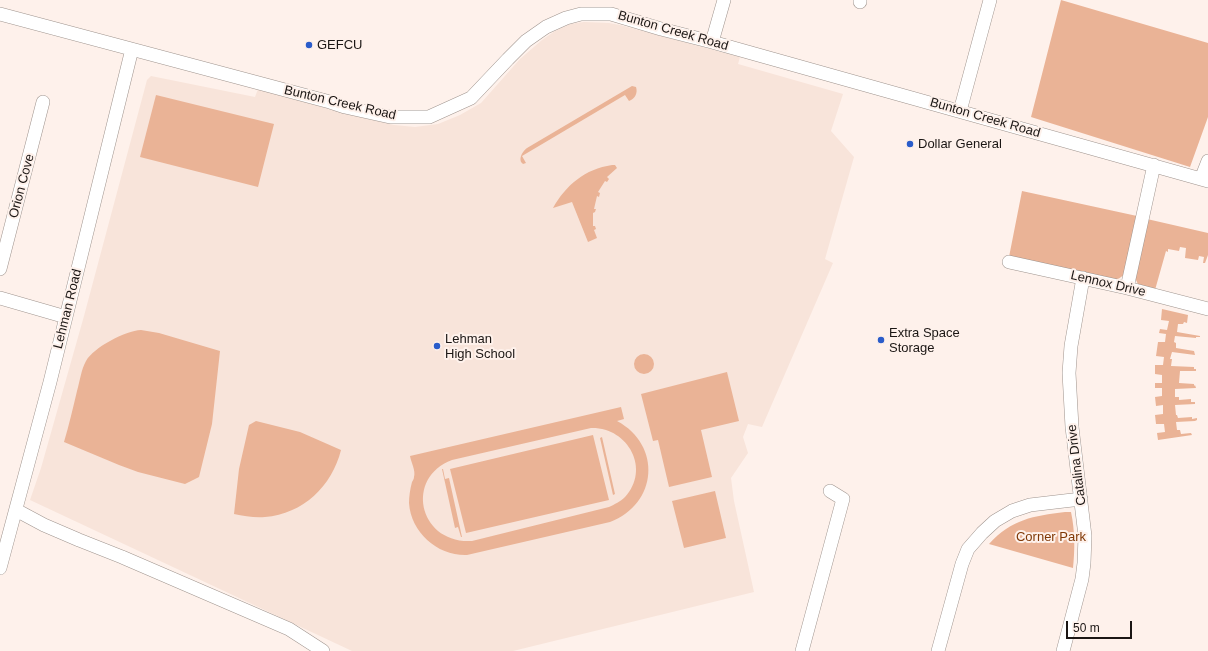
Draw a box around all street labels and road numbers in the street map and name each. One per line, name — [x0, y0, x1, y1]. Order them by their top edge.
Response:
street label: Bunton Creek Road — [616, 8, 730, 54]
street label: Bunton Creek Road — [283, 83, 397, 123]
street label: Bunton Creek Road — [928, 95, 1042, 141]
street label: Orion Cove — [6, 152, 38, 220]
street label: Lehman Road — [51, 267, 85, 351]
street label: Lennox Drive — [1069, 268, 1147, 300]
street label: Catalina Drive — [1064, 424, 1090, 506]

